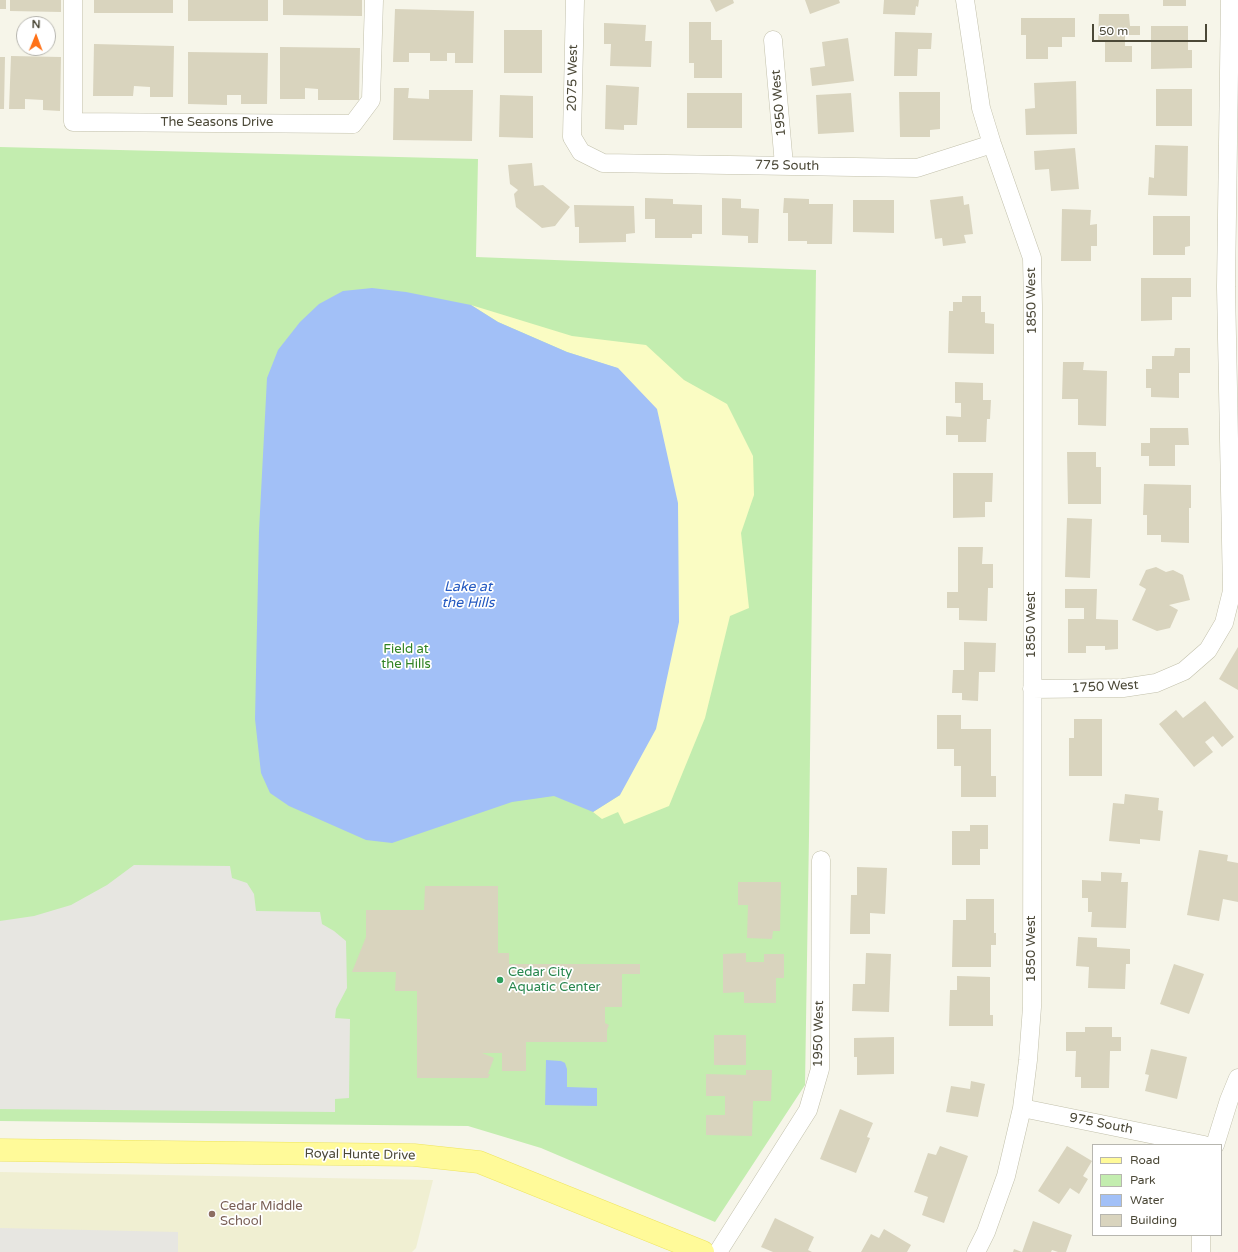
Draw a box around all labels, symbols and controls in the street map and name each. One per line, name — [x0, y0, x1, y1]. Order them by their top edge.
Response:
north arrow — [16, 16, 56, 56]
scale bar — [1094, 16, 1209, 42]
text: N — [32, 18, 41, 31]
text: 50 m — [1099, 24, 1128, 38]
street label: 2075 West — [565, 44, 581, 112]
street label: 1950 West — [768, 69, 790, 137]
street label: The Seasons Drive — [161, 115, 273, 131]
street label: 775 South — [755, 158, 819, 174]
street label: 1850 West — [1024, 267, 1040, 335]
water label: Lake at the Hills — [441, 579, 495, 612]
street label: 1850 West — [1024, 591, 1040, 659]
park label: Field at the Hills — [381, 642, 431, 673]
street label: 1750 West — [1071, 677, 1139, 697]
street label: 1850 West — [1024, 915, 1040, 983]
place label: Cedar City Aquatic Center — [508, 965, 600, 996]
marker: Cedar City Aquatic Center — [495, 975, 505, 985]
street label: 1950 West — [811, 1000, 827, 1068]
street label: 975 South — [1068, 1110, 1134, 1138]
legend — [1092, 1144, 1222, 1236]
street label: Royal Hunte Drive — [304, 1146, 416, 1164]
text: Road — [1130, 1153, 1160, 1167]
text: Park — [1130, 1173, 1156, 1187]
text: Water — [1130, 1193, 1164, 1207]
place label: Cedar Middle School — [220, 1199, 303, 1230]
marker: Cedar Middle School — [207, 1209, 217, 1219]
text: Building — [1130, 1213, 1177, 1227]

